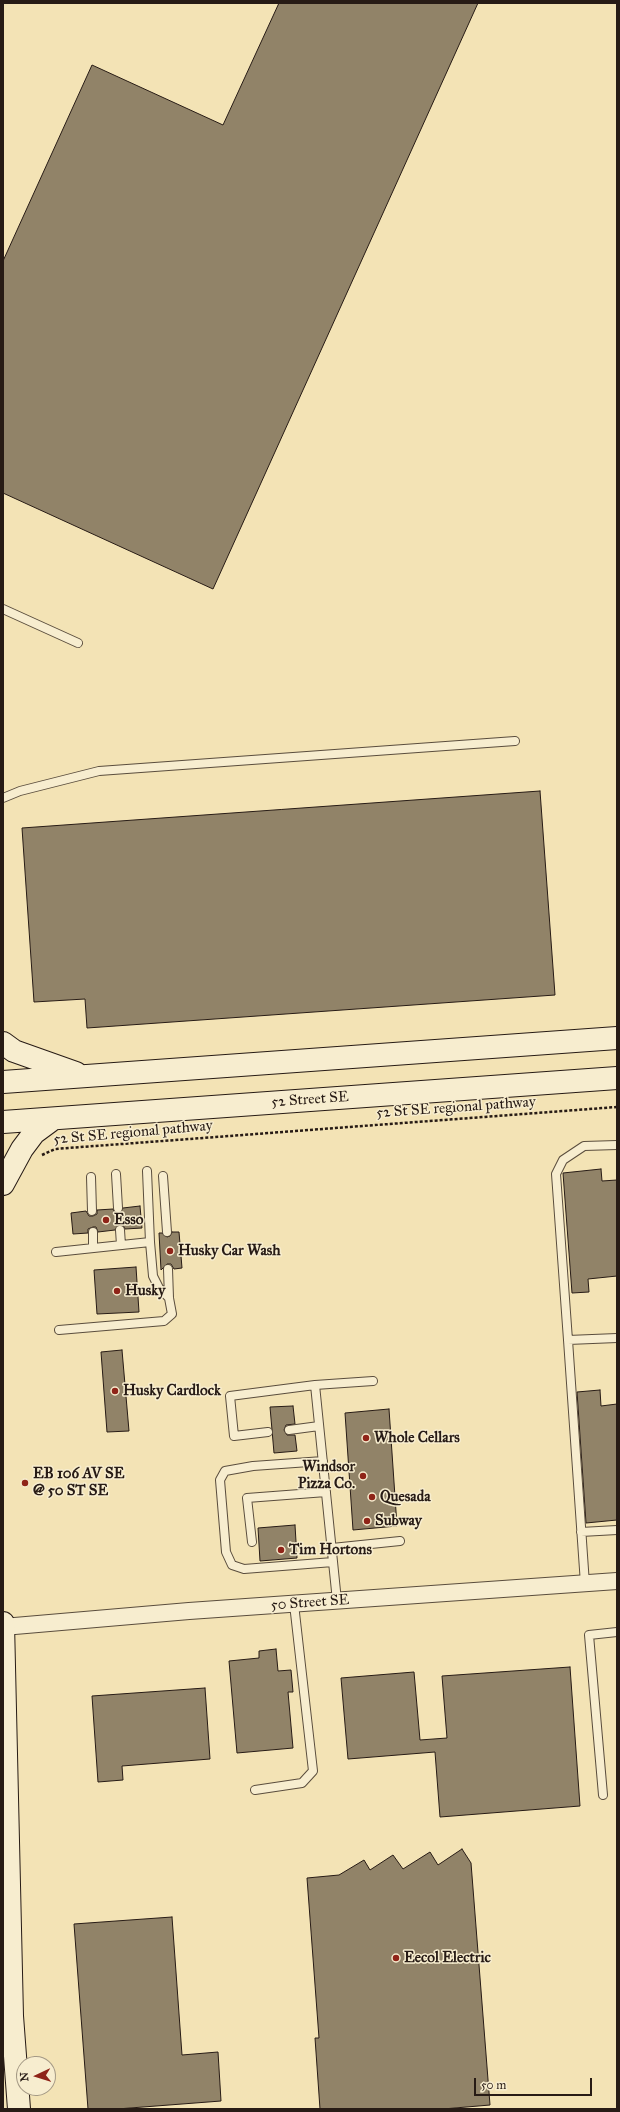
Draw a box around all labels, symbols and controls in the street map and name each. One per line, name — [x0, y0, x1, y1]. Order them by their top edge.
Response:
street label: 52 Street SE — [271, 1088, 349, 1112]
street label: 52 St SE regional pathway — [376, 1093, 536, 1123]
street label: 52 St SE regional pathway — [53, 1117, 213, 1149]
place label: Esso — [114, 1211, 143, 1229]
marker: Esso — [101, 1215, 111, 1225]
place label: Husky Car Wash — [178, 1242, 281, 1260]
marker: Husky Car Wash — [165, 1246, 175, 1256]
place label: Husky — [125, 1282, 165, 1300]
marker: Husky — [112, 1286, 122, 1296]
place label: Husky Cardlock — [123, 1382, 221, 1400]
marker: Husky Cardlock — [110, 1386, 120, 1396]
place label: Whole Cellars — [374, 1429, 460, 1447]
marker: Whole Cellars — [361, 1433, 371, 1443]
place label: Windsor Pizza Co. — [298, 1458, 355, 1493]
place label: EB 106 AV SE @ 50 ST SE — [33, 1465, 124, 1500]
marker: Windsor Pizza Co. — [358, 1471, 368, 1481]
marker: EB 106 AV SE @ 50 ST SE — [20, 1478, 30, 1488]
place label: Quesada — [380, 1488, 431, 1506]
marker: Quesada — [367, 1492, 377, 1502]
place label: Subway — [375, 1512, 422, 1530]
marker: Subway — [362, 1516, 372, 1526]
place label: Tim Hortons — [289, 1541, 372, 1559]
marker: Tim Hortons — [276, 1545, 286, 1555]
street label: 50 Street SE — [270, 1591, 350, 1615]
place label: Eecol Electric — [404, 1949, 491, 1967]
marker: Eecol Electric — [391, 1953, 401, 1963]
north arrow — [16, 2056, 56, 2096]
scale bar — [476, 2070, 594, 2096]
text: N — [18, 2072, 31, 2082]
text: 50 m — [481, 2078, 506, 2092]

